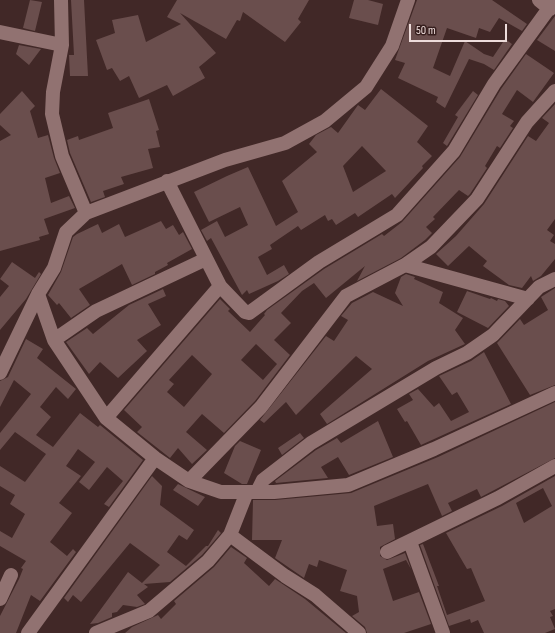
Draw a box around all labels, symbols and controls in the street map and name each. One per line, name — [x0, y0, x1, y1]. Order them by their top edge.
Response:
scale bar — [411, 16, 509, 42]
text: 50 m — [416, 23, 436, 38]

